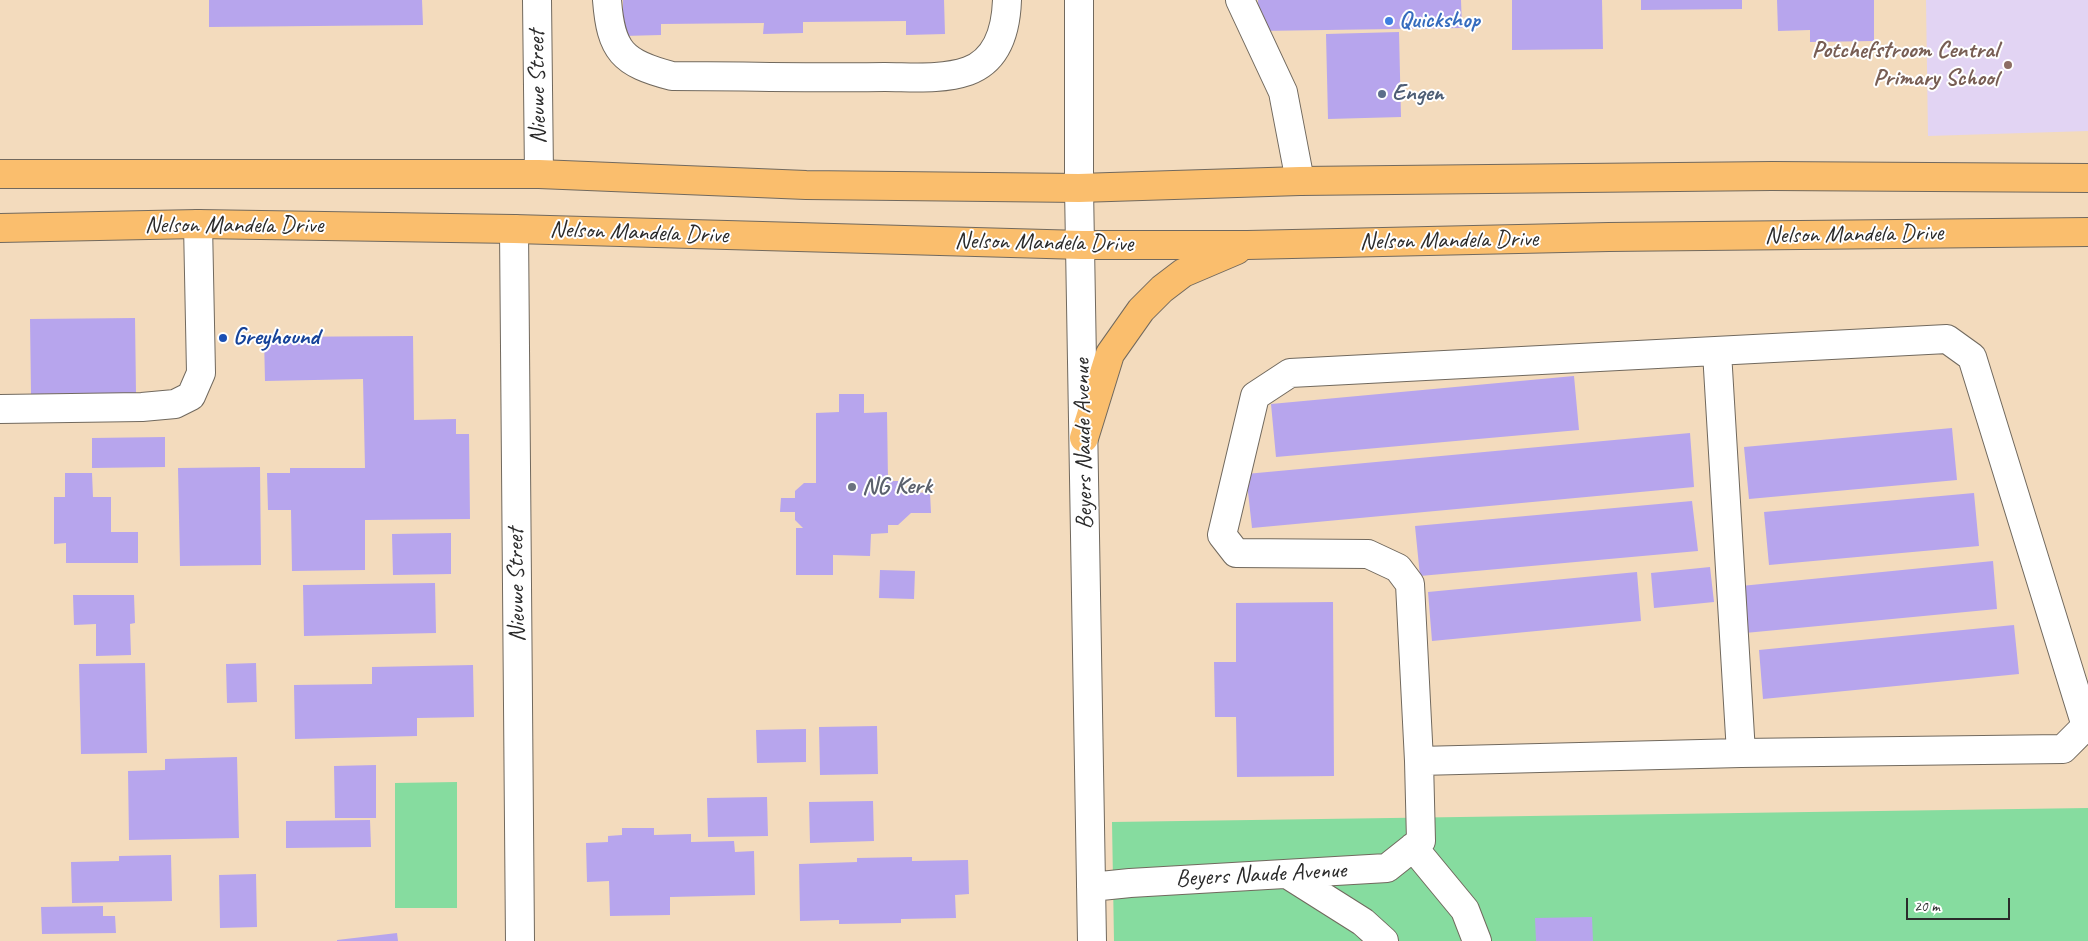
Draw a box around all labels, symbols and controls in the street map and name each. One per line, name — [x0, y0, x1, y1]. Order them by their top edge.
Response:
place label: Quickshop — [1399, 7, 1480, 35]
marker: Quickshop — [1383, 15, 1395, 27]
street label: Nieuwe Street — [523, 30, 553, 144]
place label: Potchefstroom Central Primary School — [1812, 37, 1998, 93]
marker: Potchefstroom Central Primary School — [2002, 59, 2014, 71]
place label: Engen — [1392, 80, 1444, 108]
marker: Engen — [1376, 88, 1388, 100]
street label: Nelson Mandela Drive — [145, 212, 323, 240]
street label: Nelson Mandela Drive — [549, 215, 729, 251]
street label: Nelson Mandela Drive — [1764, 219, 1944, 251]
street label: Nelson Mandela Drive — [1359, 225, 1539, 257]
street label: Nelson Mandela Drive — [954, 227, 1134, 259]
place label: Greyhound — [233, 324, 319, 352]
marker: Greyhound — [217, 332, 229, 344]
street label: Beyers Naude Avenue — [1068, 358, 1100, 530]
place label: NG Kerk — [862, 473, 932, 501]
marker: NG Kerk — [846, 481, 858, 493]
street label: Nieuwe Street — [502, 528, 532, 642]
street label: Beyers Naude Avenue — [1175, 856, 1347, 894]
scale bar — [1908, 888, 2012, 920]
text: 20 m — [1914, 897, 1940, 916]

